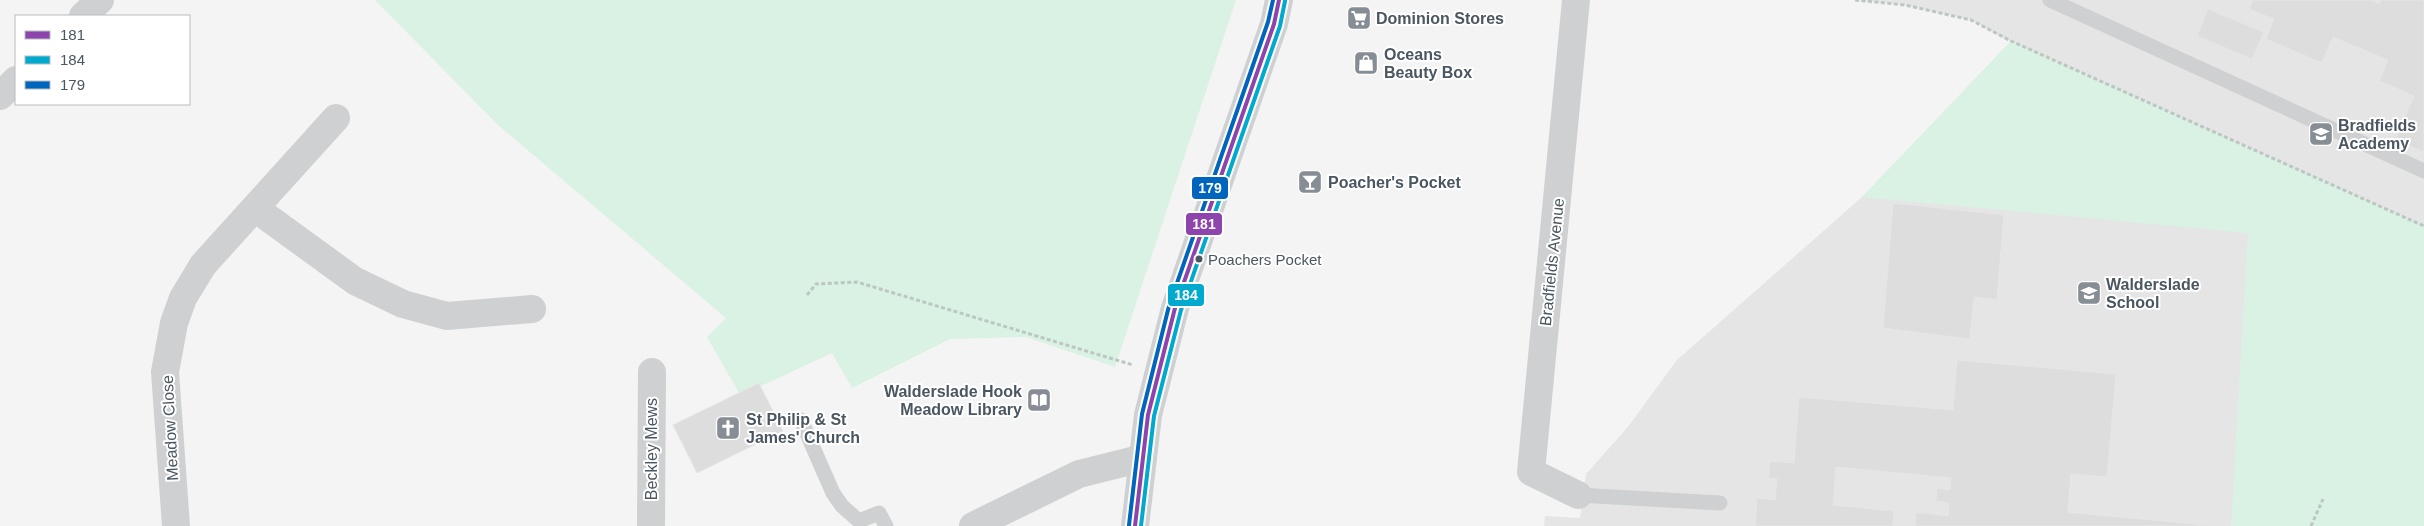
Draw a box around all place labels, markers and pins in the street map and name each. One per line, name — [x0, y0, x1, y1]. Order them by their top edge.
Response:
supermarket icon: Dominion Stores — [1346, 5, 1372, 31]
place label: Dominion Stores — [1376, 10, 1504, 27]
place label: Oceans Beauty Box — [1384, 46, 1472, 81]
shop icon: Oceans Beauty Box — [1353, 50, 1379, 76]
place label: Bradfields Academy — [2338, 117, 2416, 152]
school or university icon: Bradfields Academy — [2308, 121, 2334, 147]
bar icon: Poacher's Pocket — [1297, 169, 1323, 195]
place label: Poacher's Pocket — [1328, 174, 1461, 191]
place label: Poachers Pocket — [1208, 251, 1322, 268]
marker: Poachers Pocket — [1194, 254, 1204, 264]
place label: Walderslade School — [2106, 276, 2200, 311]
school or university icon: Walderslade School — [2076, 280, 2102, 306]
place label: Walderslade Hook Meadow Library — [884, 383, 1022, 418]
library icon: Walderslade Hook Meadow Library — [1026, 387, 1052, 413]
place label: St Philip & St James' Church — [746, 411, 860, 446]
church icon: St Philip & St James' Church — [715, 415, 741, 441]

